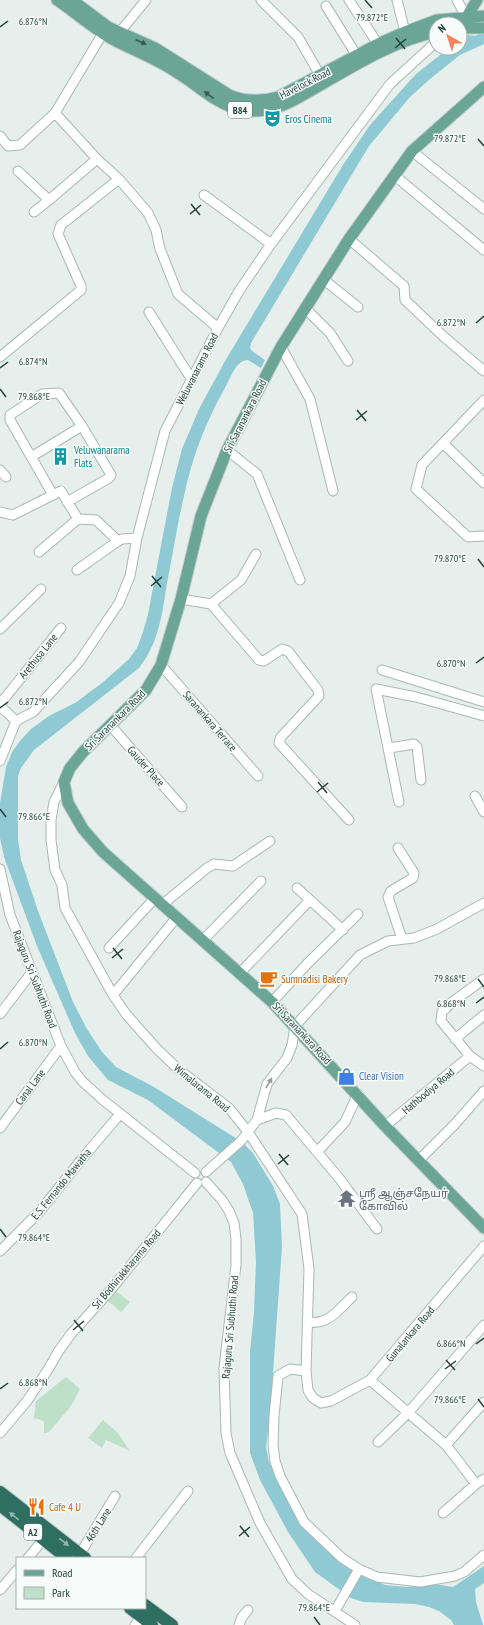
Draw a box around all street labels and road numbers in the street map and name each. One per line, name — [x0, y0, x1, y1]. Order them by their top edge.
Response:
street label: Havelock Road — [277, 64, 333, 102]
road number: B84 — [228, 102, 252, 118]
street label: Weluwanarama Road — [173, 330, 221, 407]
street label: Sri Saranankara Road — [221, 377, 270, 455]
street label: Arethusa Lane — [16, 630, 61, 681]
street label: Sri Saranankara Road — [82, 687, 148, 753]
street label: Saranankara Terrace — [180, 688, 240, 755]
street label: Gauder Place — [124, 743, 168, 789]
street label: Rajaguru Sri Subhuthi Road — [10, 928, 60, 1030]
street label: Sri Saranankara Road — [270, 999, 335, 1067]
street label: Wimalarama Road — [171, 1061, 233, 1115]
street label: Hathbodiya Road — [399, 1065, 457, 1117]
street label: Canal Lane — [12, 1066, 48, 1108]
street label: E.S. Fernando Mawatha — [28, 1146, 94, 1222]
street label: Sri Bodhirukkharama Road — [88, 1226, 164, 1312]
street label: Rajaguru Sri Subhuthi Road — [219, 1274, 242, 1379]
street label: Gunalankara Road — [383, 1303, 437, 1365]
street label: 46th Lane — [82, 1505, 114, 1545]
road number: A2 — [24, 1524, 42, 1540]

